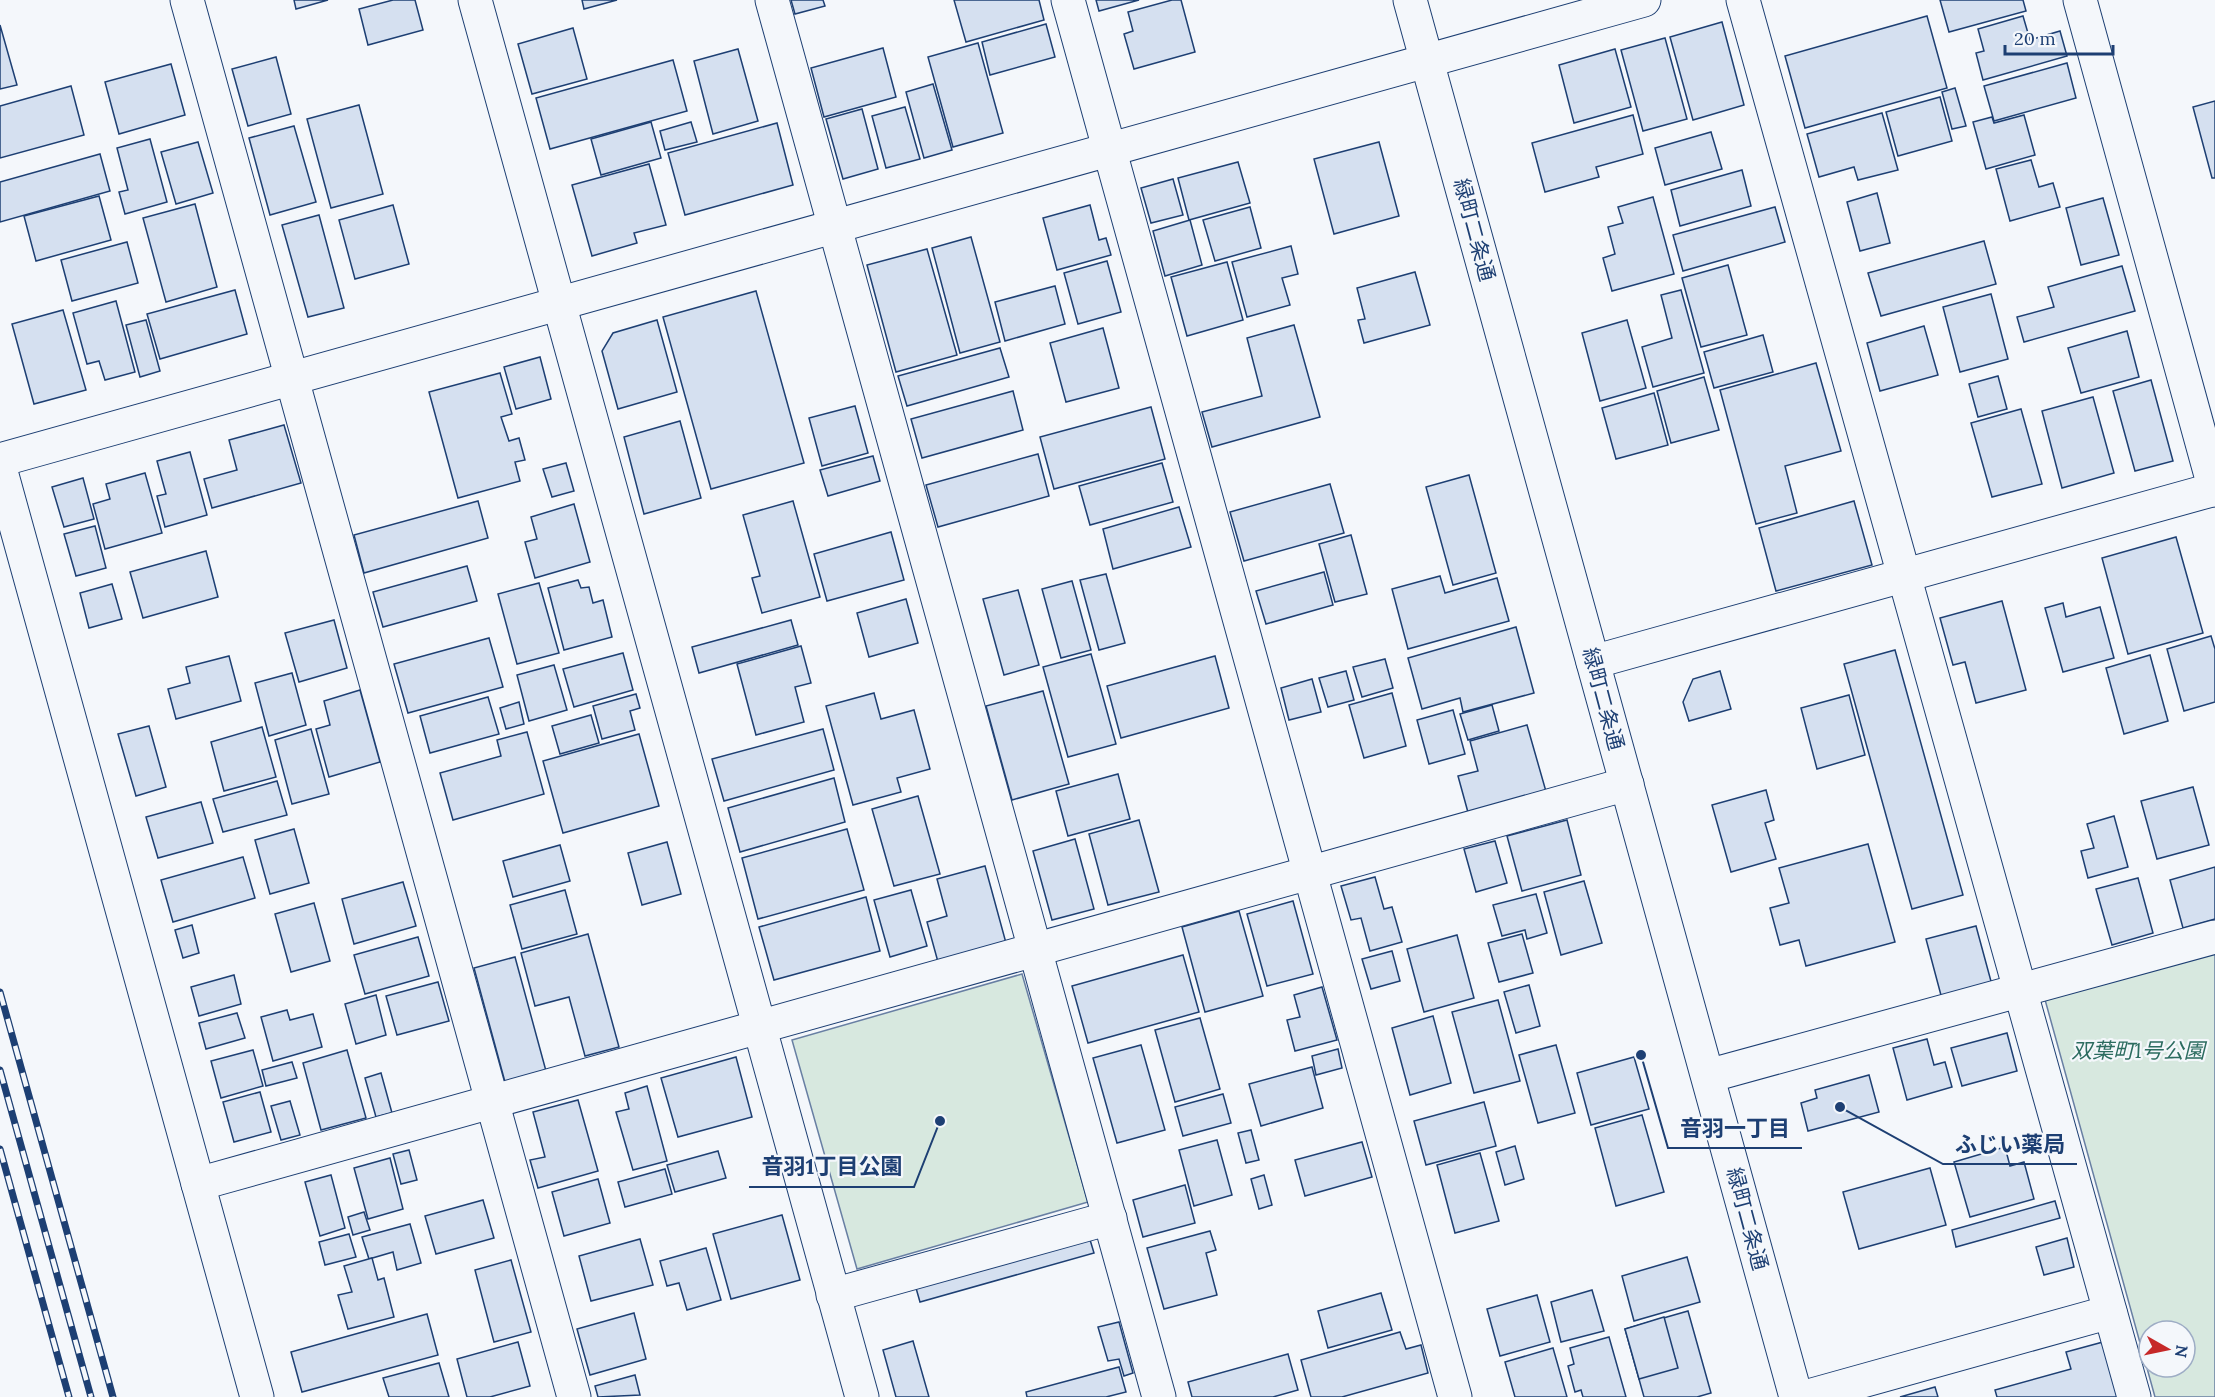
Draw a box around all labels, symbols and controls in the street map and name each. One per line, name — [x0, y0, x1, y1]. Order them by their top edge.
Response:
scale bar — [2005, 18, 2113, 56]
text: 20 m — [2014, 27, 2056, 50]
street label: 緑町二条通 — [1448, 176, 1501, 284]
street label: 緑町二条通 — [1577, 645, 1630, 753]
park label: 双葉町1号公園 — [2071, 1037, 2208, 1064]
callout: 音羽一丁目 — [1668, 1108, 1802, 1148]
text: 音羽一丁目 — [1680, 1114, 1790, 1142]
callout: ふじい薬局 — [1943, 1124, 2077, 1164]
text: ふじい薬局 — [1955, 1130, 2065, 1158]
callout: 音羽1丁目公園 — [749, 1147, 914, 1187]
text: 音羽1丁目公園 — [762, 1152, 902, 1180]
street label: 緑町二条通 — [1721, 1165, 1774, 1273]
north arrow — [2137, 1319, 2197, 1379]
text: N — [2171, 1344, 2193, 1359]

